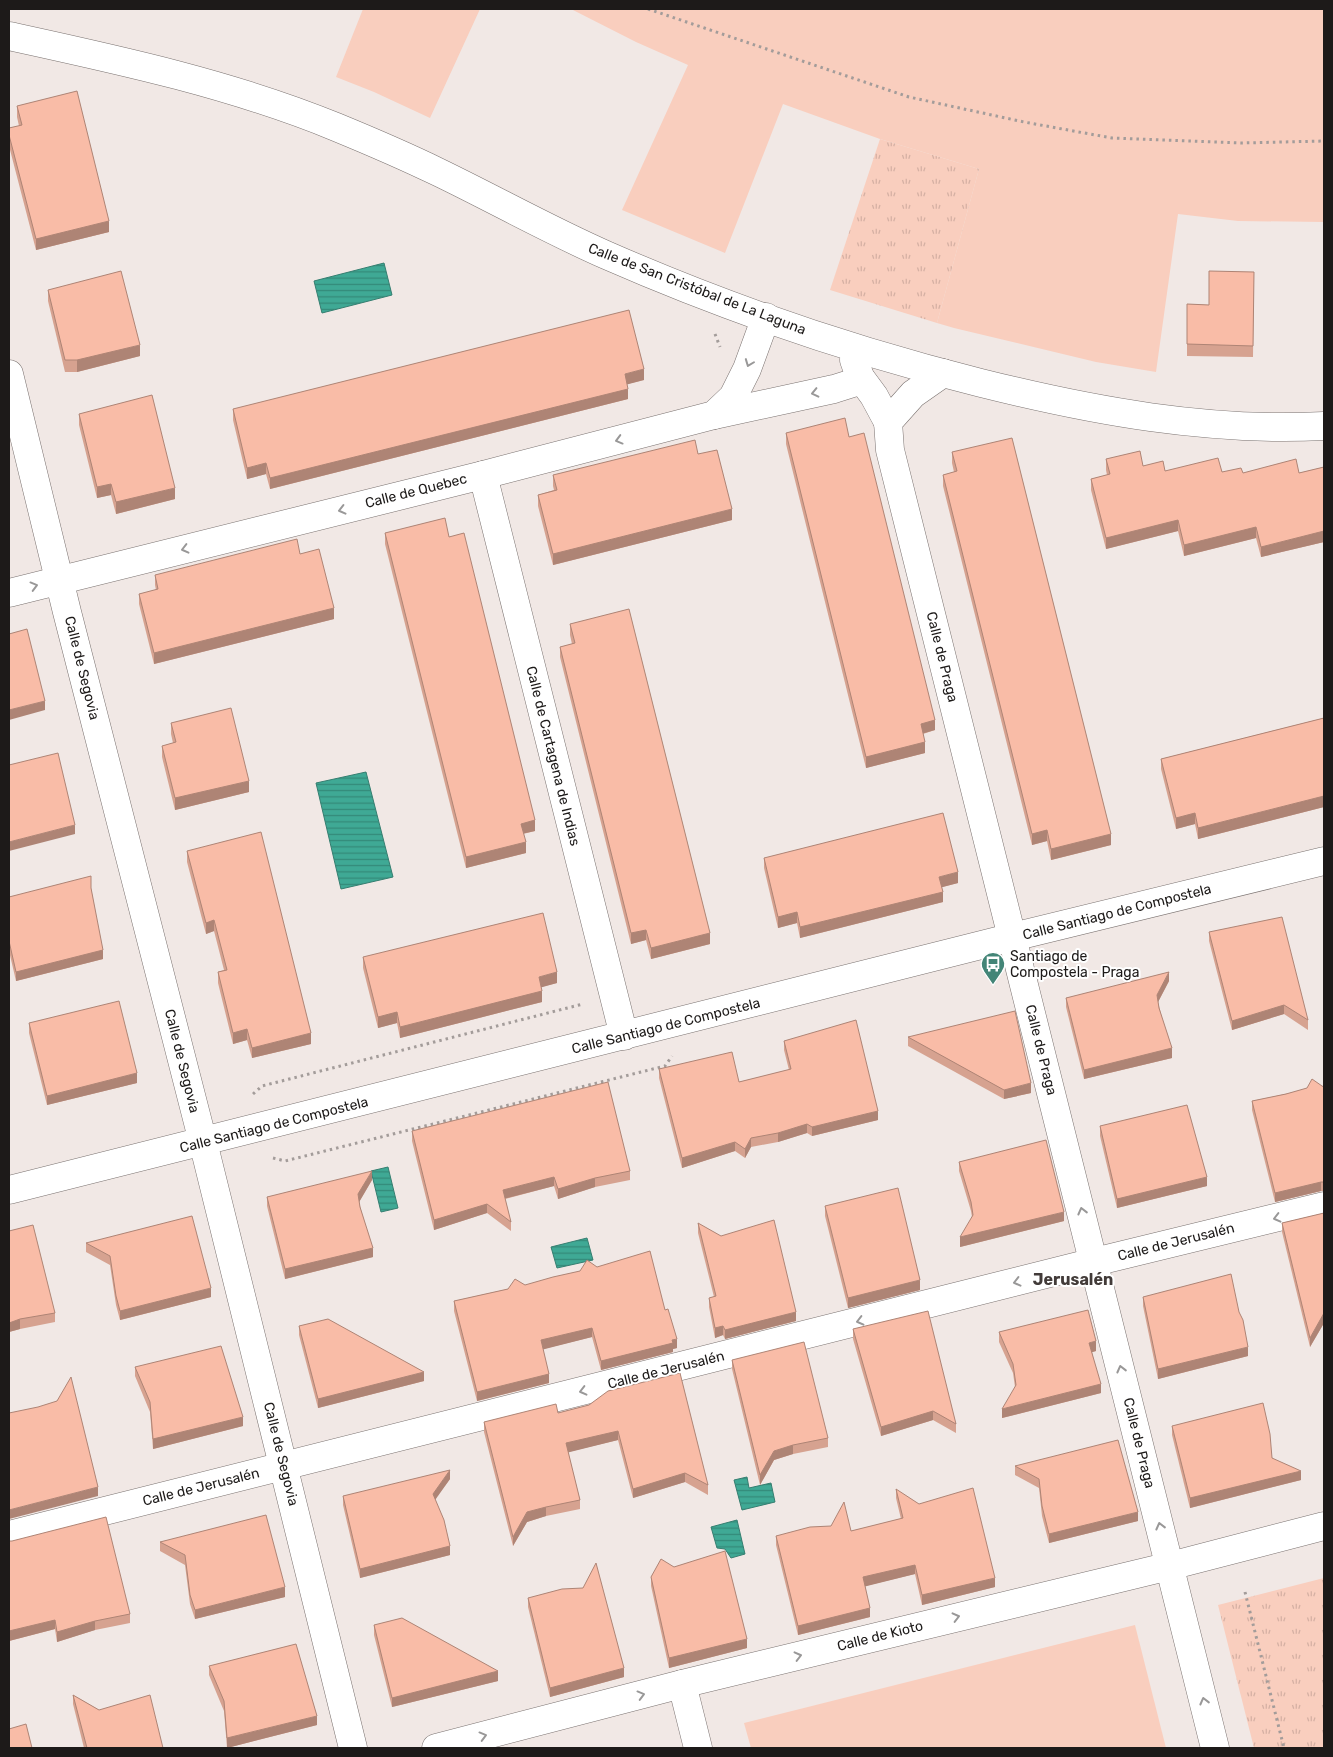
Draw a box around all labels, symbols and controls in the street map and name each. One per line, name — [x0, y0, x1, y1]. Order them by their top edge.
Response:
street label: Calle de San Cristóbal de La Laguna — [586, 240, 808, 338]
one-way arrow — [745, 358, 755, 367]
one-way arrow — [811, 387, 820, 398]
one-way arrow — [614, 434, 623, 445]
street label: Calle de Quebec — [363, 470, 469, 512]
one-way arrow — [338, 504, 347, 515]
one-way arrow — [180, 543, 189, 554]
one-way arrow — [30, 582, 38, 592]
street label: Calle de Praga — [923, 610, 961, 704]
street label: Calle de Segovia — [61, 614, 103, 722]
street label: Calle de Cartagena de Indias — [522, 664, 584, 848]
street label: Calle Santiago de Compostela — [1021, 880, 1213, 944]
place label: Santiago de Compostela - Praga — [1010, 948, 1139, 981]
bus stop icon: Santiago de Compostela - Praga — [980, 951, 1006, 985]
street label: Calle Santiago de Compostela — [570, 994, 762, 1058]
street label: Calle de Praga — [1022, 1003, 1060, 1097]
street label: Calle de Segovia — [161, 1007, 203, 1115]
street label: Calle Santiago de Compostela — [178, 1093, 370, 1157]
one-way arrow — [1077, 1207, 1087, 1215]
one-way arrow — [1272, 1212, 1281, 1223]
street label: Calle de Jerusalén — [1116, 1219, 1236, 1265]
district label: Jerusalén — [1033, 1270, 1113, 1289]
one-way arrow — [1014, 1276, 1022, 1286]
one-way arrow — [855, 1315, 864, 1326]
street label: Calle de Jerusalén — [606, 1347, 726, 1393]
one-way arrow — [1116, 1364, 1127, 1373]
one-way arrow — [579, 1385, 588, 1396]
street label: Calle de Praga — [1120, 1396, 1158, 1490]
street label: Calle de Segovia — [260, 1400, 302, 1508]
street label: Calle de Jerusalén — [141, 1464, 261, 1510]
one-way arrow — [1155, 1522, 1166, 1531]
one-way arrow — [952, 1612, 961, 1623]
street label: Calle de Kioto — [835, 1617, 925, 1655]
one-way arrow — [794, 1651, 802, 1661]
one-way arrow — [636, 1690, 644, 1700]
one-way arrow — [1199, 1696, 1210, 1705]
one-way arrow — [479, 1731, 488, 1742]

